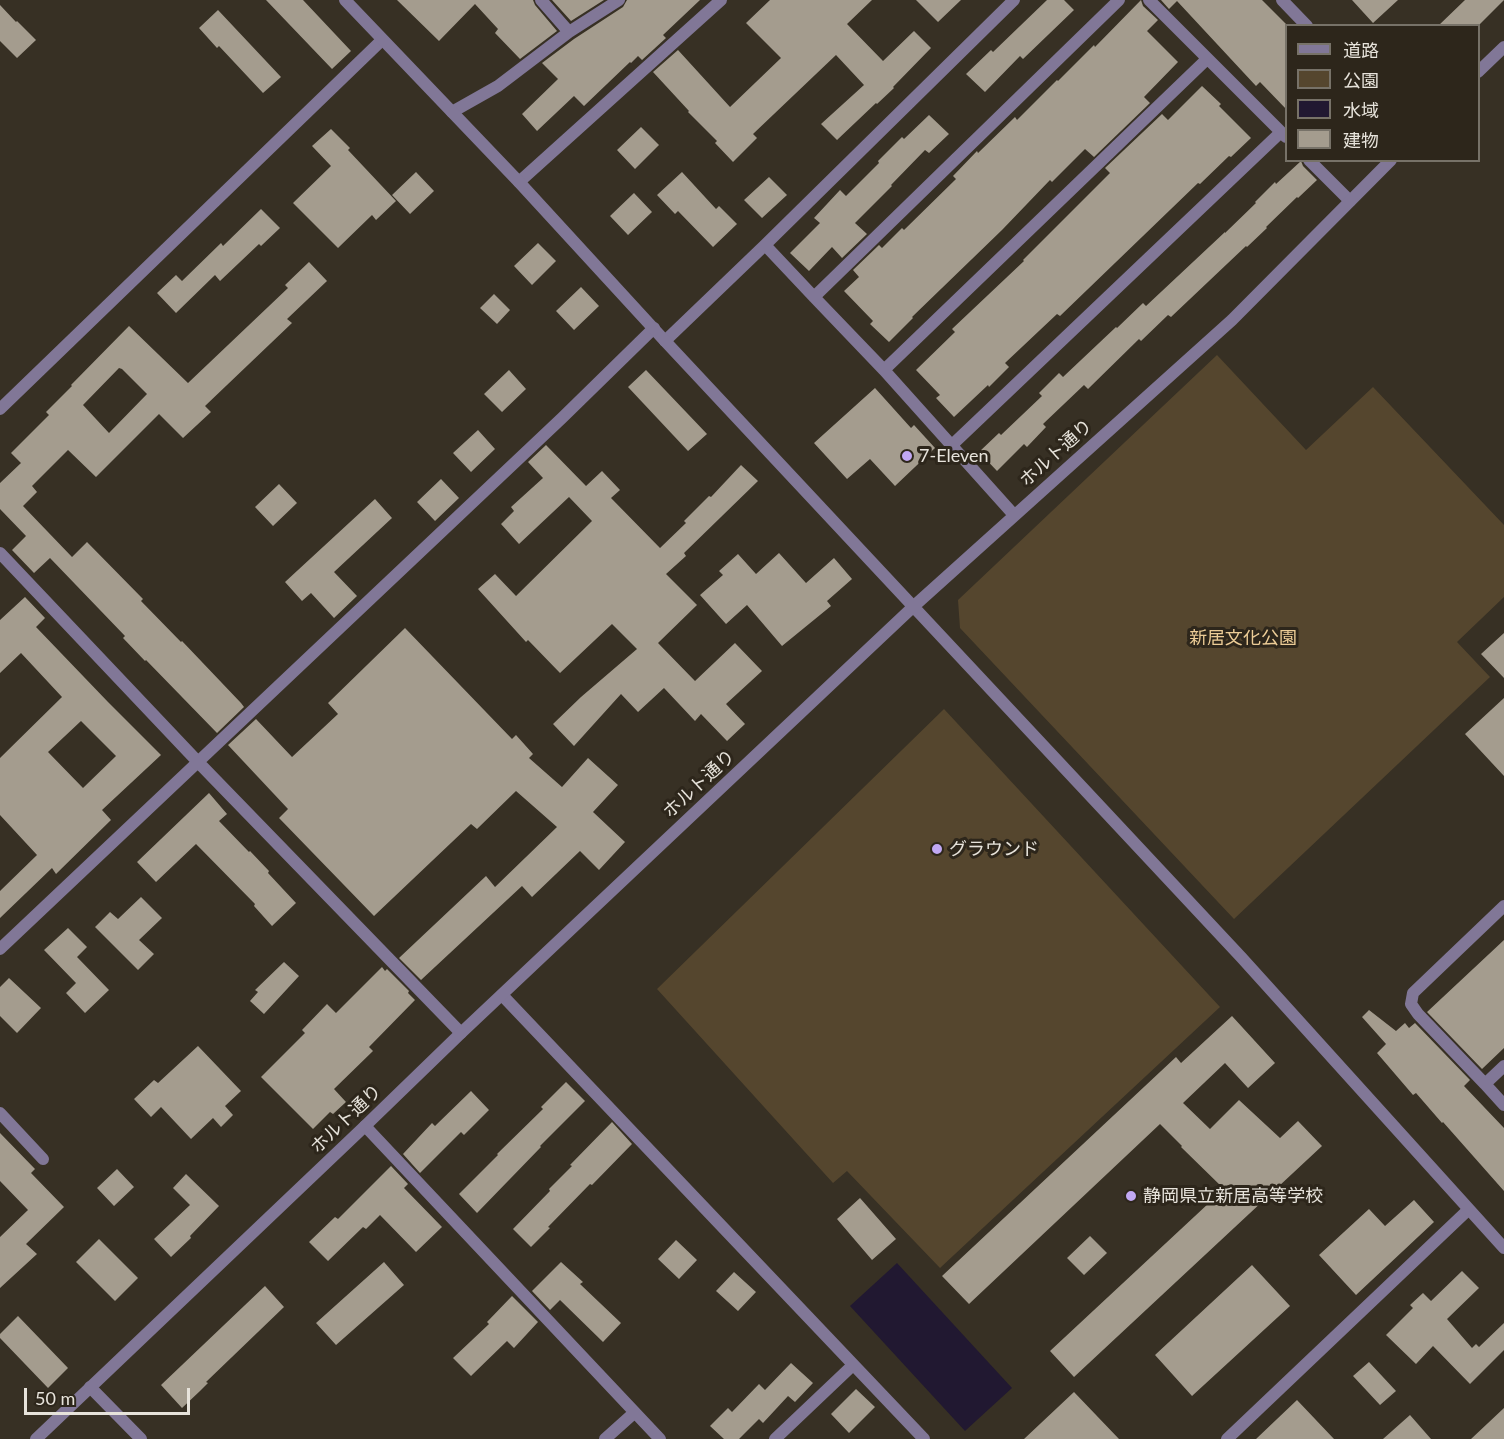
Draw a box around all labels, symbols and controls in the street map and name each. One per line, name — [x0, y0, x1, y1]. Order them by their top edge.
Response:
legend — [1285, 24, 1480, 162]
text: 道路 — [1343, 39, 1379, 61]
text: 公園 — [1343, 69, 1379, 91]
text: 水域 — [1343, 99, 1379, 121]
text: 建物 — [1343, 129, 1379, 151]
street label: ホルト通り — [1015, 415, 1097, 491]
place label: 7-Eleven — [919, 445, 989, 467]
marker: 7-Eleven — [900, 449, 914, 463]
park label: 新居文化公園 — [1189, 627, 1297, 649]
street label: ホルト通り — [659, 745, 739, 823]
place label: グラウンド — [949, 838, 1039, 860]
marker: グラウンド — [930, 842, 944, 856]
street label: ホルト通り — [306, 1080, 386, 1158]
place label: 静岡県立新居高等学校 — [1143, 1185, 1323, 1207]
marker: 静岡県立新居高等学校 — [1124, 1189, 1138, 1203]
scale bar — [27, 1376, 194, 1414]
text: 50 m — [35, 1387, 75, 1409]

